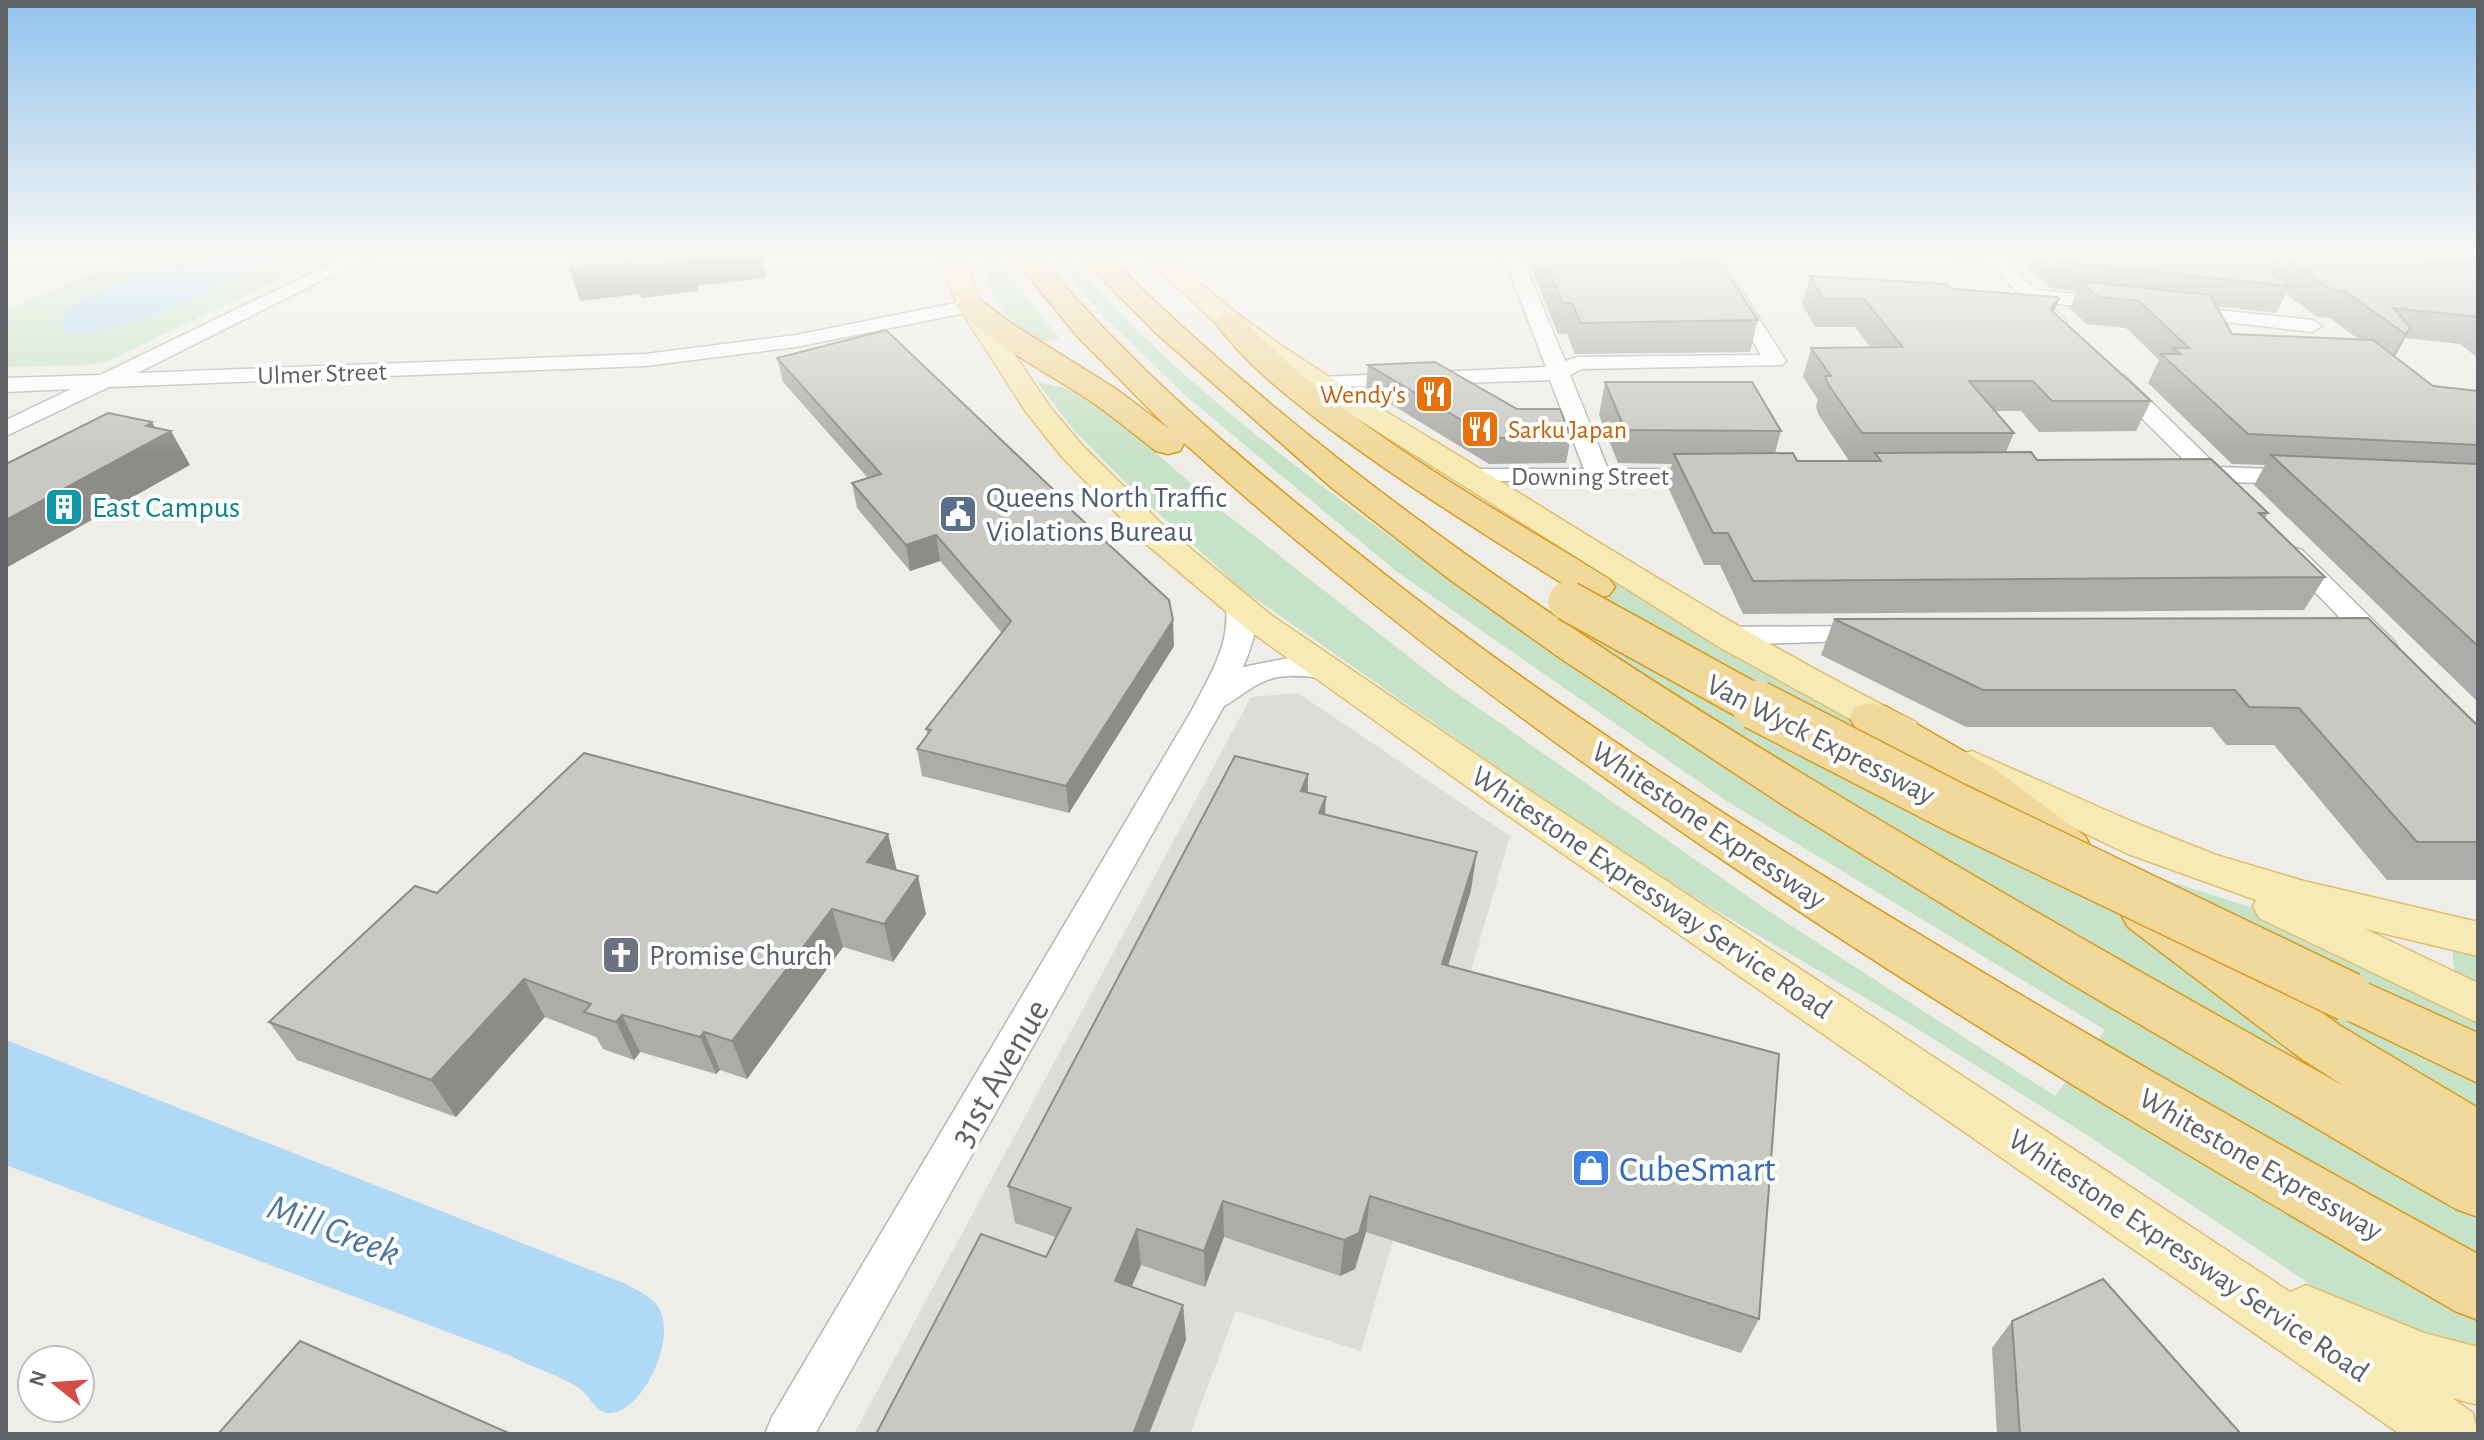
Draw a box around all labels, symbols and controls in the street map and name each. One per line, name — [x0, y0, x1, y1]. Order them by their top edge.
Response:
street label: Ulmer Street — [257, 359, 387, 389]
restaurant icon: Wendy's — [1413, 373, 1455, 415]
place label: Wendy's — [1320, 382, 1406, 408]
restaurant icon: Sarku Japan — [1459, 408, 1501, 450]
place label: Sarku Japan — [1508, 417, 1627, 443]
street label: Downing Street — [1511, 464, 1669, 490]
place label: Queens North Traffic Violations Bureau — [986, 483, 1227, 547]
building icon: East Campus — [43, 486, 85, 528]
place label: East Campus — [92, 493, 240, 523]
public building icon: Queens North Traffic Violations Bureau — [937, 493, 979, 535]
street label: Van Wyck Expressway — [1701, 669, 1940, 811]
street label: Whitestone Expressway — [1586, 736, 1831, 915]
street label: Whitestone Expressway Service Road — [1466, 761, 1837, 1025]
church icon: Promise Church — [600, 934, 642, 976]
place label: Promise Church — [649, 941, 832, 971]
street label: 31st Avenue — [943, 993, 1056, 1153]
street label: Whitestone Expressway — [2134, 1083, 2387, 1247]
street label: Whitestone Expressway Service Road — [2003, 1124, 2374, 1388]
shop icon: CubeSmart — [1570, 1147, 1612, 1189]
place label: CubeSmart — [1619, 1152, 1776, 1188]
water label: Mill Creek — [262, 1188, 405, 1273]
north arrow — [16, 1344, 96, 1424]
text: N — [25, 1368, 51, 1389]

